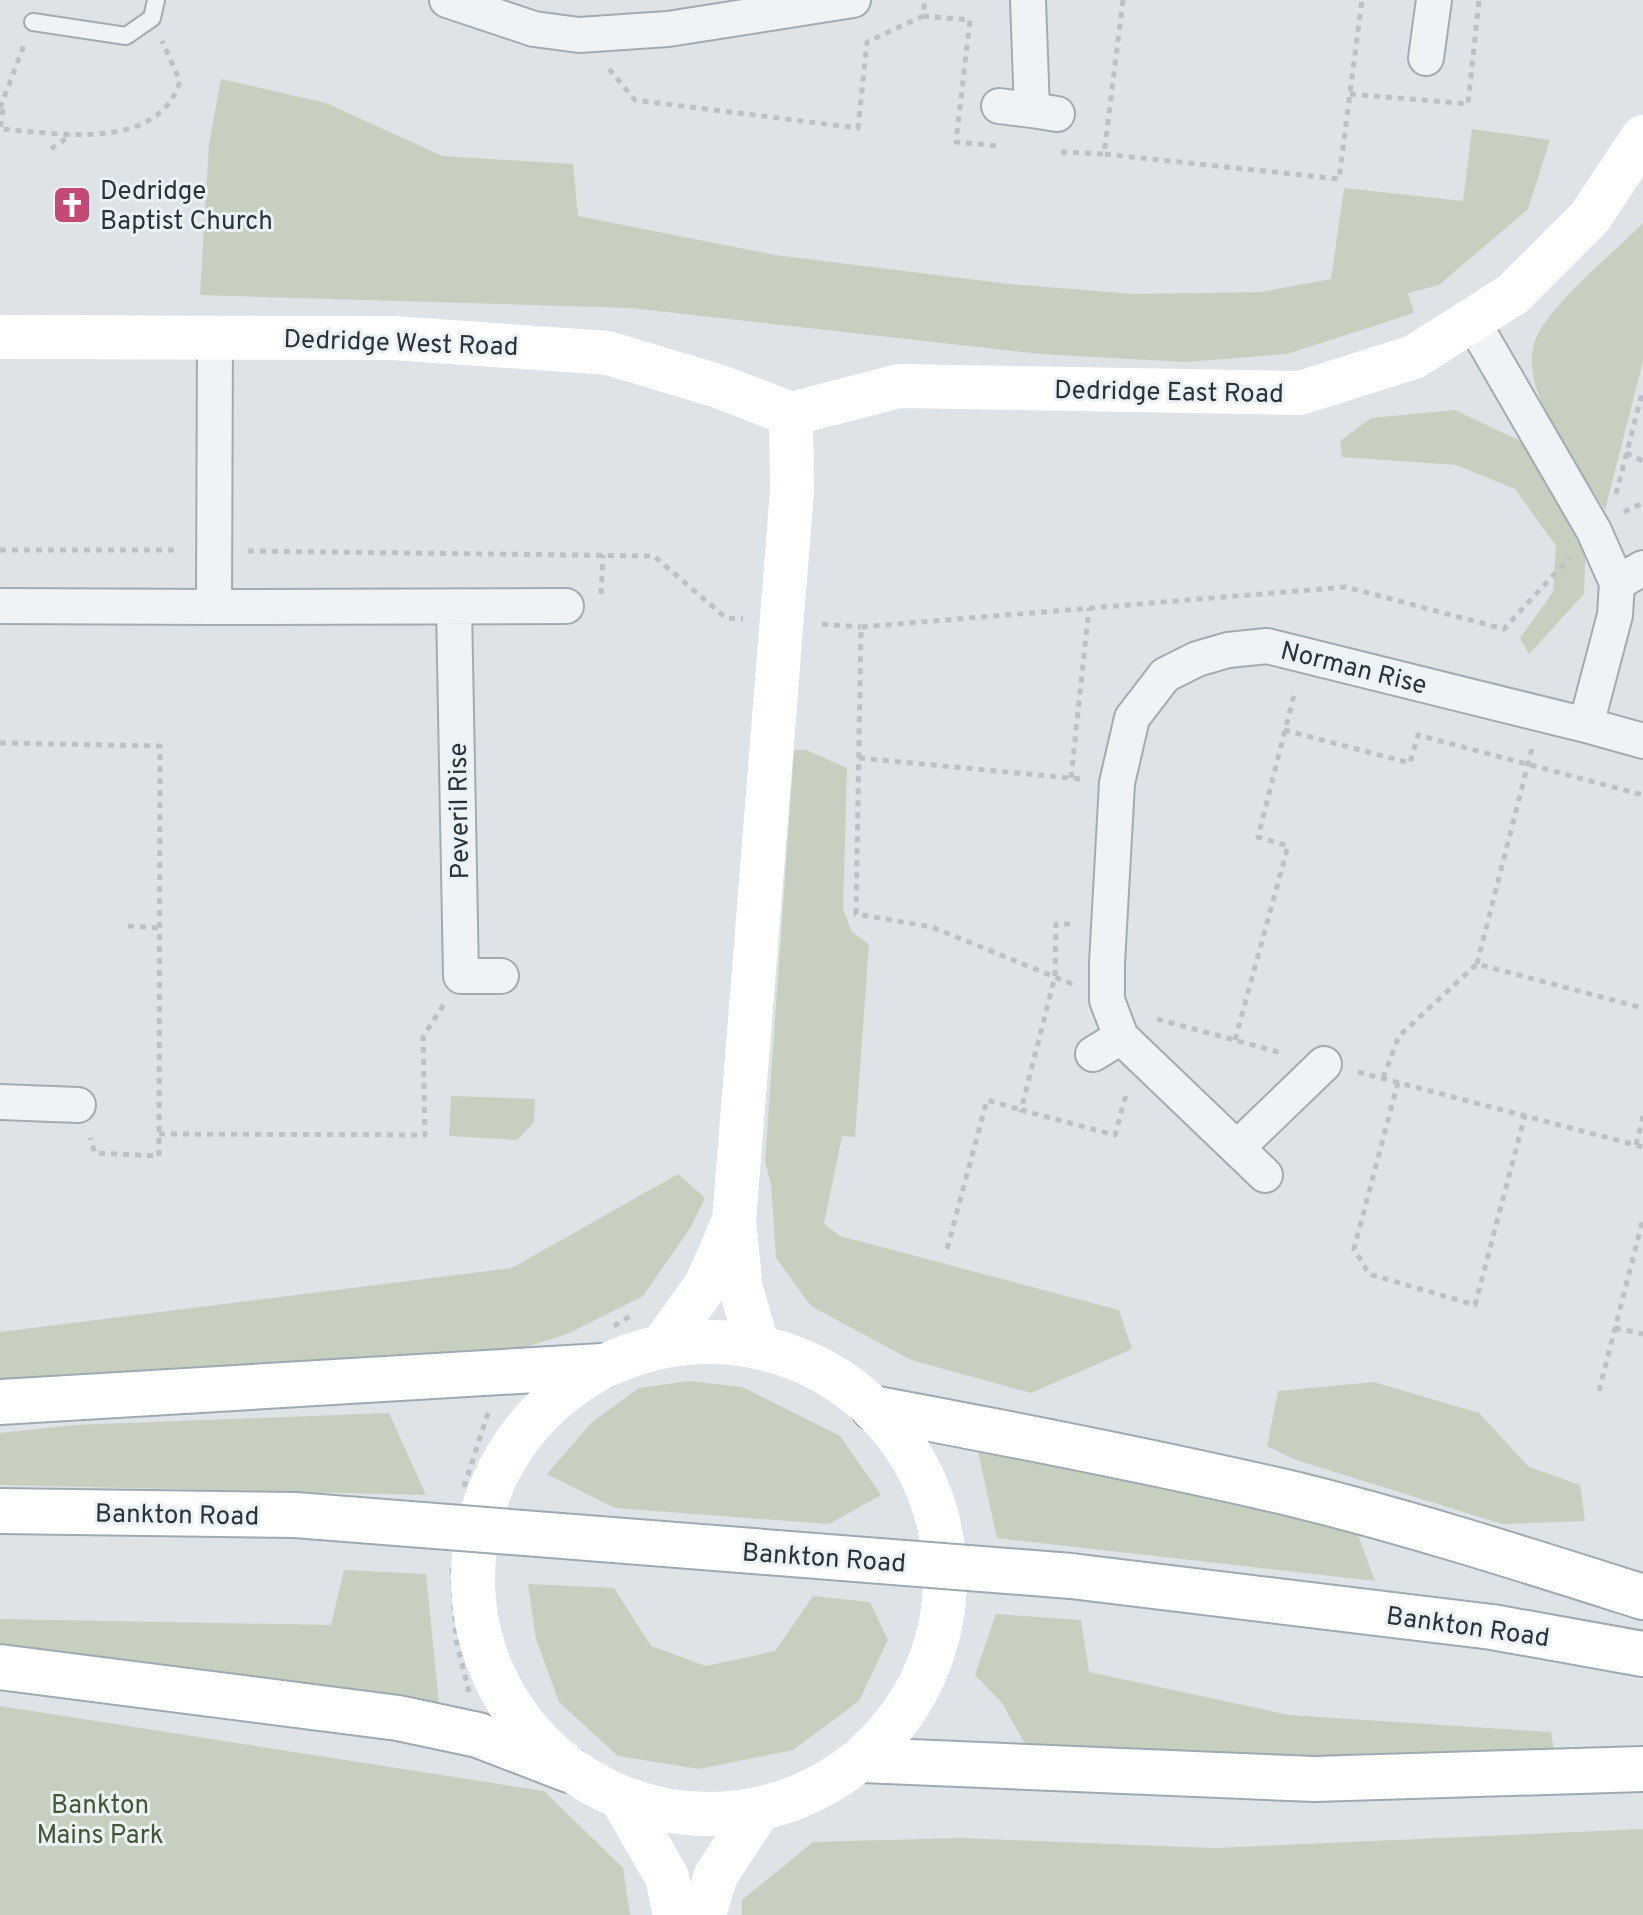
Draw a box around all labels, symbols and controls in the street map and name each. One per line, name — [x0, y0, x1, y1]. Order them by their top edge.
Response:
place label: Dedridge Baptist Church — [100, 176, 273, 239]
church icon: Dedridge Baptist Church — [51, 184, 93, 226]
street label: Dedridge West Road — [283, 324, 519, 365]
street label: Dedridge East Road — [1054, 375, 1284, 412]
street label: Norman Rise — [1277, 635, 1430, 704]
street label: Peveril Rise — [443, 742, 478, 880]
street label: Bankton Road — [94, 1499, 259, 1534]
street label: Bankton Road — [741, 1537, 907, 1582]
street label: Bankton Road — [1384, 1601, 1551, 1656]
park label: Bankton Mains Park — [36, 1790, 164, 1853]

